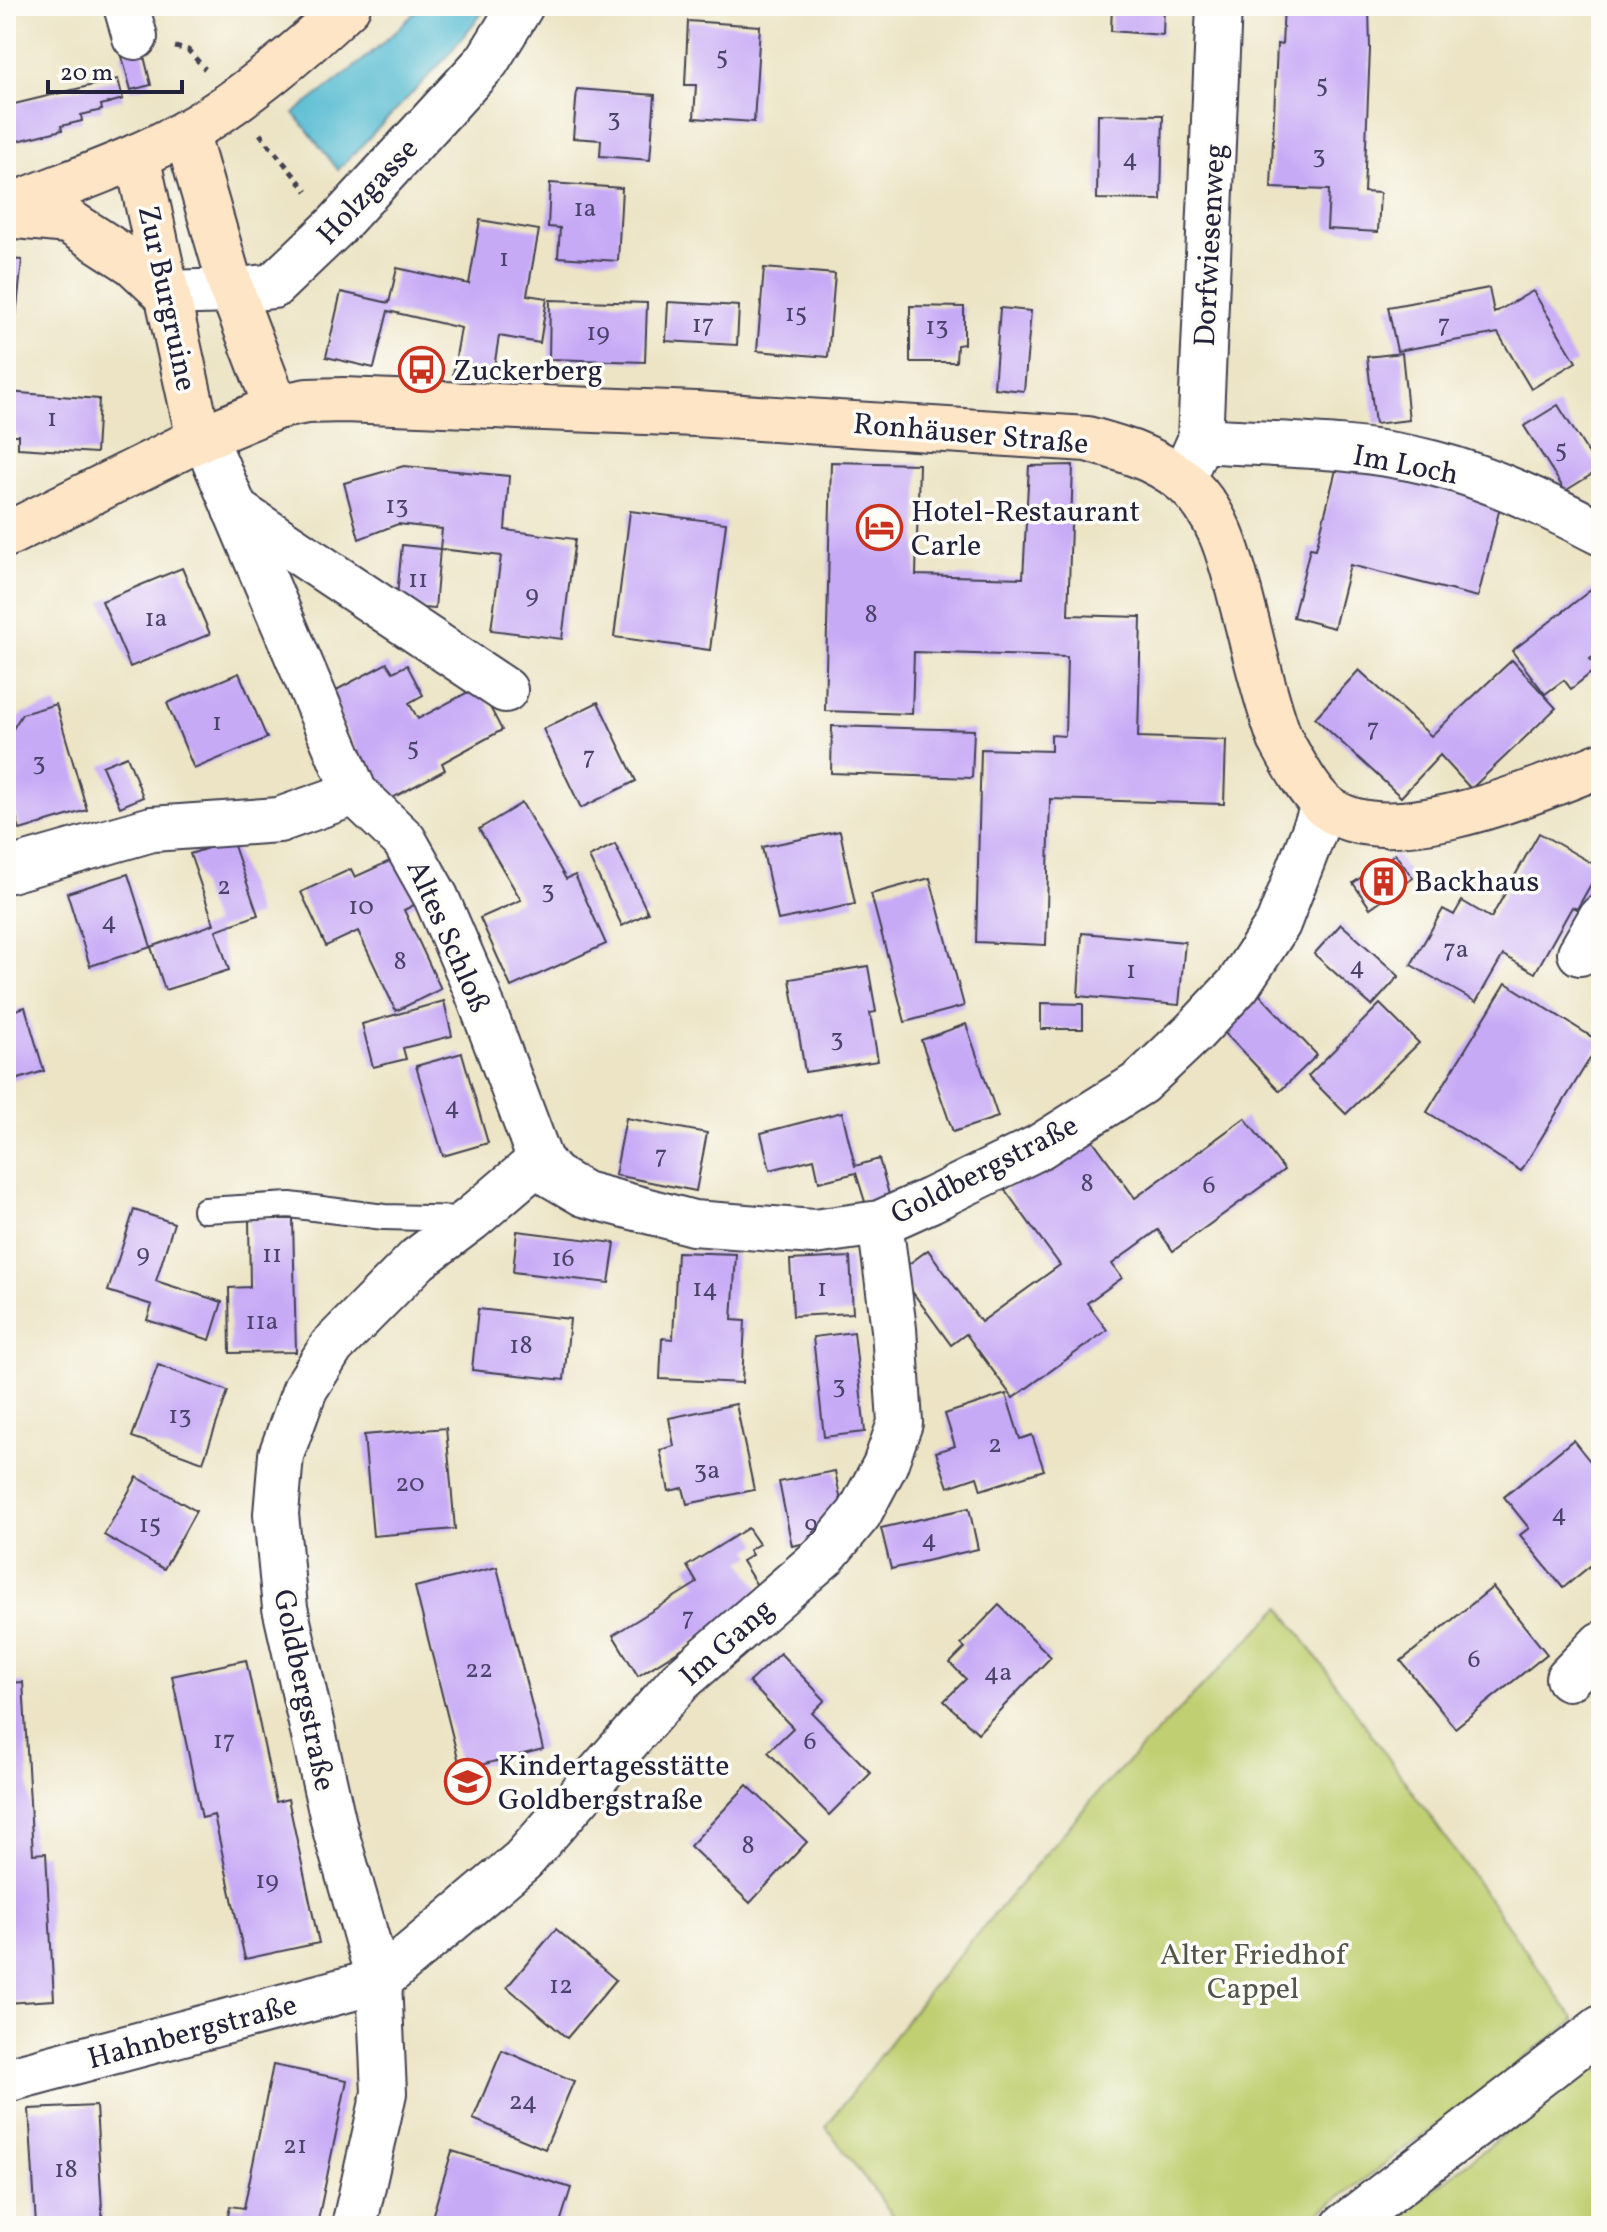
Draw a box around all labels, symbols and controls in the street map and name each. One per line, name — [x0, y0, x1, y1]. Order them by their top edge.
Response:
house number: 5 — [716, 39, 728, 75]
scale bar — [48, 44, 182, 94]
text: 20 m — [60, 57, 113, 91]
house number: 5 — [1316, 67, 1328, 103]
house number: 3 — [607, 101, 621, 137]
street label: Holzgasse — [308, 130, 429, 255]
house number: 3 — [1312, 138, 1326, 174]
house number: 4 — [1122, 141, 1138, 177]
street label: Dorfwiesenweg — [1185, 142, 1237, 348]
house number: 1a — [573, 191, 597, 227]
street label: Zur Burgruine — [126, 202, 206, 395]
house number: 1 — [499, 241, 509, 277]
house number: 15 — [785, 296, 807, 332]
house number: 17 — [692, 307, 714, 343]
house number: 7 — [1438, 307, 1450, 343]
house number: 13 — [925, 309, 949, 345]
house number: 19 — [586, 315, 610, 351]
bus stop icon: Zuckerberg — [398, 346, 446, 394]
place label: Zuckerberg — [453, 351, 603, 393]
house number: 1 — [47, 401, 57, 437]
street label: Ronhäuser Straße — [851, 404, 1090, 466]
house number: 5 — [1555, 432, 1567, 468]
street label: Im Loch — [1349, 435, 1462, 497]
house number: 13 — [385, 488, 409, 524]
place label: Hotel-Restaurant Carle — [911, 492, 1140, 568]
hotel icon: Hotel-Restaurant Carle — [856, 504, 904, 552]
house number: 11 — [408, 562, 428, 598]
house number: 9 — [525, 577, 539, 613]
house number: 8 — [864, 597, 878, 633]
house number: 1a — [144, 601, 168, 637]
house number: 1 — [212, 705, 222, 741]
house number: 7 — [1367, 711, 1379, 747]
house number: 5 — [407, 730, 419, 766]
house number: 7 — [583, 739, 595, 775]
house number: 3 — [32, 745, 46, 781]
street label: Altes Schloß — [395, 854, 500, 1020]
building icon: Backhaus — [1359, 857, 1407, 905]
place label: Backhaus — [1414, 862, 1539, 904]
house number: 2 — [217, 869, 231, 905]
house number: 3 — [541, 873, 555, 909]
house number: 10 — [348, 889, 374, 925]
house number: 4 — [101, 904, 117, 940]
house number: 7a — [1443, 932, 1469, 968]
house number: 8 — [393, 944, 407, 980]
house number: 4 — [1349, 949, 1365, 985]
house number: 1 — [1126, 953, 1136, 989]
house number: 3 — [830, 1021, 844, 1057]
house number: 4 — [444, 1089, 460, 1125]
street label: Goldbergstraße — [884, 1106, 1086, 1236]
house number: 7 — [655, 1138, 667, 1174]
house number: 8 — [1080, 1166, 1094, 1202]
house number: 6 — [1202, 1168, 1216, 1204]
house number: 9 — [136, 1236, 150, 1272]
house number: 11 — [262, 1237, 282, 1273]
house number: 16 — [551, 1241, 575, 1277]
house number: 14 — [692, 1271, 718, 1307]
house number: 1 — [817, 1271, 827, 1307]
house number: 11a — [245, 1304, 279, 1340]
house number: 18 — [509, 1328, 533, 1364]
house number: 3 — [832, 1368, 846, 1404]
house number: 13 — [168, 1398, 192, 1434]
house number: 2 — [988, 1427, 1002, 1463]
house number: 3a — [694, 1453, 720, 1489]
house number: 20 — [395, 1466, 425, 1502]
house number: 4 — [1551, 1496, 1567, 1532]
house number: 15 — [139, 1507, 161, 1543]
house number: 9 — [804, 1507, 818, 1543]
house number: 4 — [921, 1522, 937, 1558]
street label: Goldbergstraße — [261, 1586, 345, 1795]
street label: Im Gang — [671, 1590, 783, 1697]
house number: 7 — [682, 1600, 694, 1636]
house number: 6 — [1467, 1642, 1481, 1678]
house number: 22 — [465, 1652, 493, 1688]
house number: 4a — [984, 1655, 1012, 1691]
house number: 17 — [213, 1723, 235, 1759]
house number: 6 — [803, 1724, 817, 1760]
place label: Kindertagesstätte Goldbergstraße — [498, 1746, 729, 1822]
school or university icon: Kindertagesstätte Goldbergstraße — [443, 1758, 491, 1806]
house number: 8 — [741, 1828, 755, 1864]
house number: 19 — [255, 1863, 279, 1899]
park label: Alter Friedhof Cappel — [1160, 1935, 1349, 2011]
house number: 12 — [549, 1968, 573, 2004]
street label: Hahnbergstraße — [83, 1985, 302, 2081]
house number: 24 — [509, 2084, 537, 2120]
house number: 21 — [283, 2128, 307, 2164]
house number: 18 — [54, 2152, 78, 2188]

